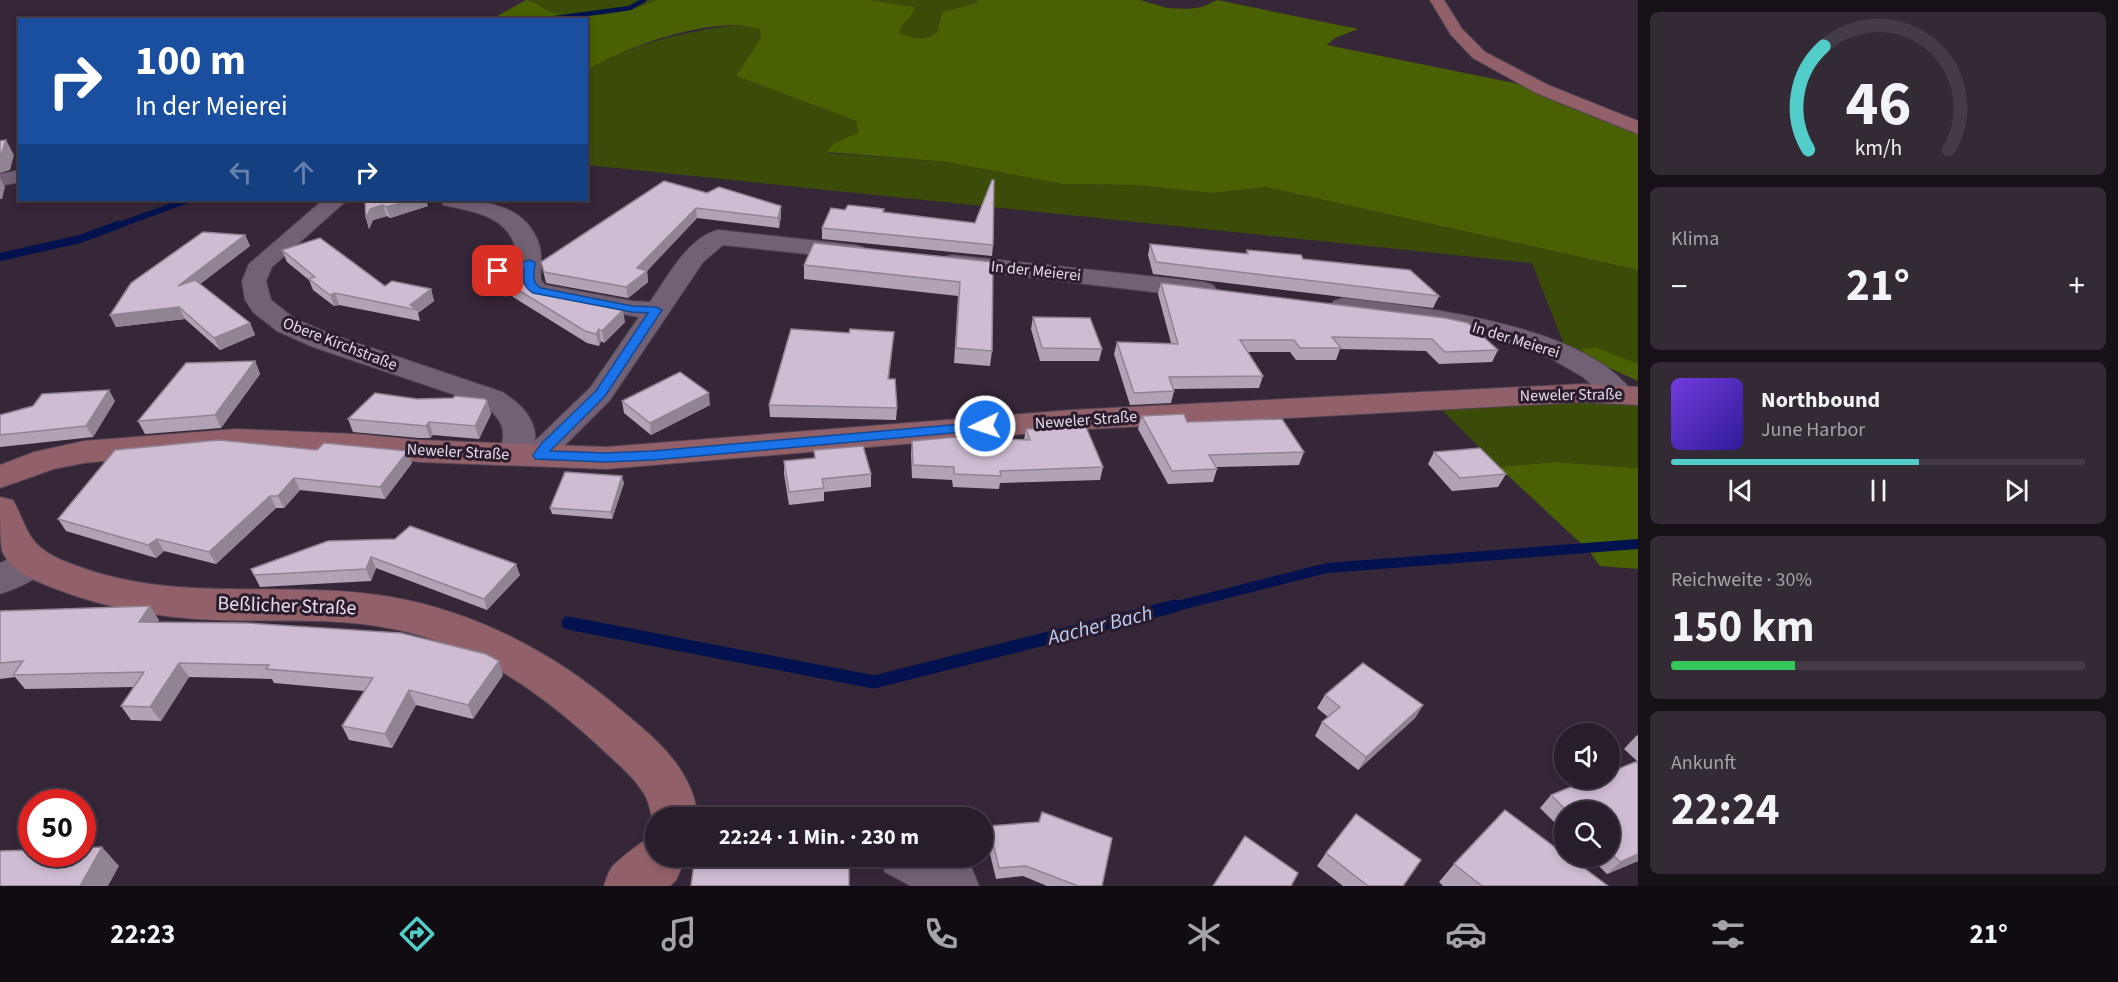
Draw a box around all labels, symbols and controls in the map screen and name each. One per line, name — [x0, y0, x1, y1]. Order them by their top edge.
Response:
text: 100 m — [135, 31, 246, 91]
icon: right — [36, 42, 114, 120]
text: 46 — [1845, 61, 1911, 150]
text: In der Meierei — [135, 87, 288, 126]
text: km/h — [1854, 134, 1902, 165]
icon: left — [224, 156, 257, 189]
icon: ahead — [287, 156, 320, 189]
icon: right — [350, 156, 383, 189]
text: Klima — [1671, 225, 1719, 253]
pin — [472, 245, 523, 296]
icon: arrive — [481, 254, 514, 287]
text: 21° — [1846, 254, 1910, 318]
street label: In der Meierei — [990, 255, 1082, 287]
text: − — [1671, 263, 1687, 310]
text: + — [2069, 263, 2085, 310]
street label: Obere Kirchstraße — [280, 312, 400, 376]
street label: In der Meierei — [1470, 316, 1562, 364]
street label: Neweler Straße — [1520, 383, 1622, 407]
text: Northbound — [1761, 384, 1880, 416]
position arrow — [953, 394, 1017, 458]
street label: Neweler Straße — [1034, 405, 1138, 435]
text: June Harbor — [1761, 416, 1865, 444]
street label: Neweler Straße — [406, 438, 510, 466]
icon: previous — [1724, 474, 1757, 507]
icon: pause — [1862, 474, 1895, 507]
icon: next — [2000, 474, 2033, 507]
text: Reichweite · 30% — [1671, 566, 1812, 594]
street label: Beßlicher Straße — [217, 590, 357, 622]
text: 150 km — [1671, 595, 1815, 659]
water label: Aacher Bach — [1043, 598, 1155, 653]
map controls — [1554, 723, 1620, 867]
button: sound — [1554, 723, 1620, 789]
text: Ankunft — [1671, 749, 1736, 777]
text: 22:24 — [1671, 778, 1780, 842]
speed limit sign: 50 — [18, 789, 96, 867]
button: search — [1554, 801, 1620, 867]
text: 22:24 · 1 Min. · 230 m — [719, 821, 919, 853]
icon: directions — [396, 913, 438, 955]
icon: music — [658, 913, 700, 955]
icon: phone — [920, 913, 962, 955]
icon: climate — [1183, 913, 1225, 955]
icon: car — [1445, 913, 1487, 955]
icon: filters — [1707, 913, 1749, 955]
text: 22:23 — [110, 915, 175, 954]
text: 21° — [1969, 915, 2008, 954]

